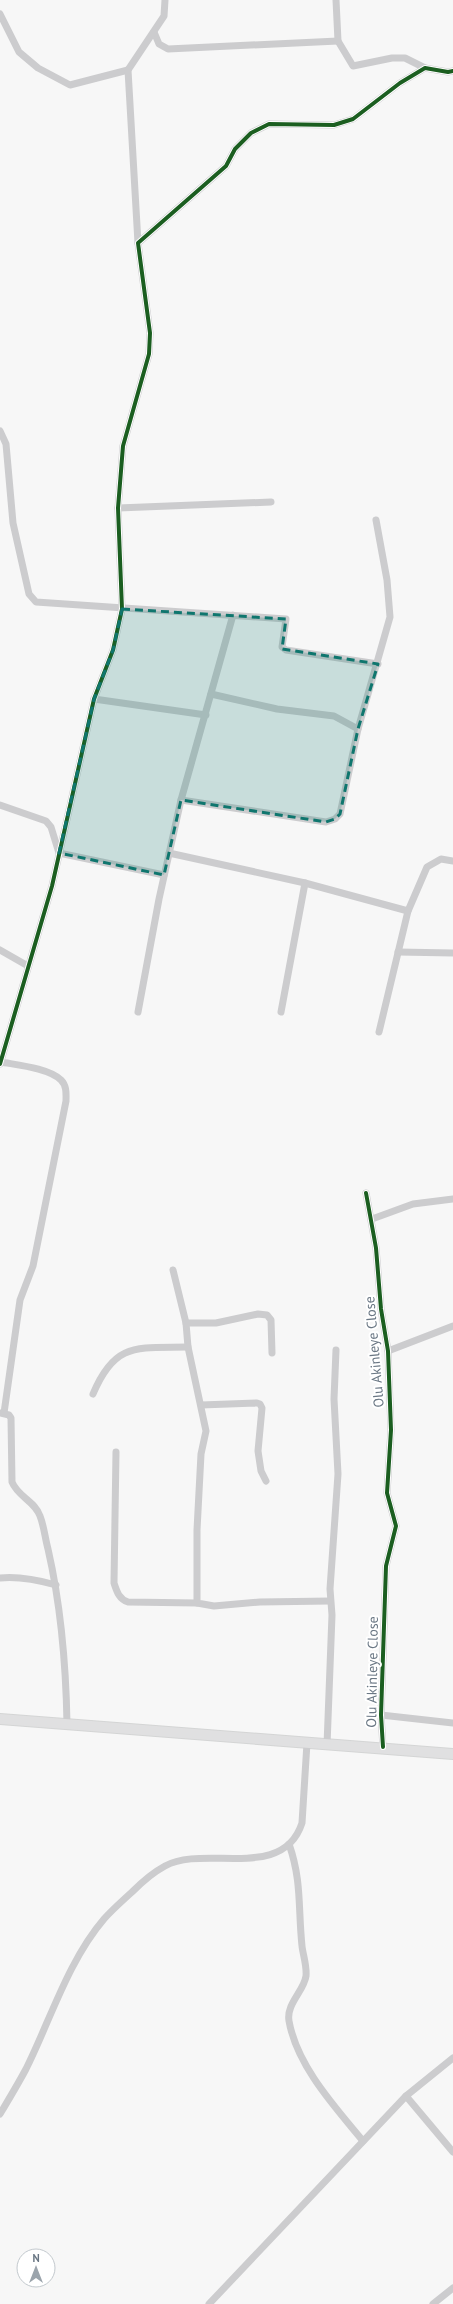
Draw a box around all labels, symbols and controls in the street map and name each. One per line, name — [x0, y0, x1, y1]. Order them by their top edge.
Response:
street label: Olu Akinleye Close — [360, 1296, 388, 1408]
street label: Olu Akinleye Close — [362, 1616, 382, 1728]
north arrow — [16, 2248, 56, 2288]
text: N — [32, 2251, 40, 2265]

